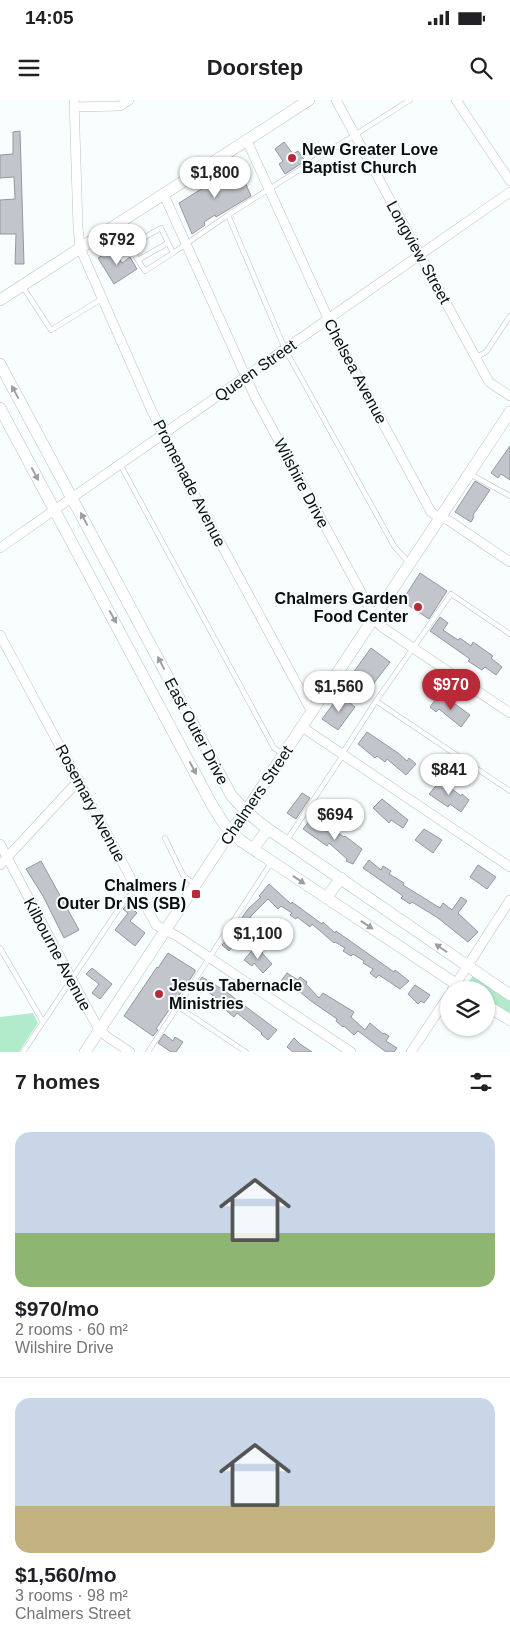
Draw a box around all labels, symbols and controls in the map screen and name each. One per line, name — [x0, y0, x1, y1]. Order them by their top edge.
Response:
text: 14:05 — [25, 7, 74, 28]
icon: menu — [15, 54, 43, 82]
icon: search — [467, 54, 495, 82]
text: Doorstep — [207, 55, 303, 80]
place label: New Greater Love Baptist Church — [302, 141, 438, 176]
marker: New Greater Love Baptist Church — [286, 152, 298, 164]
pin: $1,800 — [174, 156, 256, 199]
text: $1,800 — [191, 164, 239, 181]
street label: Longview Street — [383, 198, 454, 307]
pin: $792 — [87, 224, 147, 266]
text: $792 — [99, 231, 135, 248]
street label: Chelsea Avenue — [321, 316, 390, 427]
street label: Queen Street — [211, 336, 300, 405]
one-way arrow — [11, 385, 19, 399]
street label: Promenade Avenue — [150, 417, 229, 550]
street label: Wilshire Drive — [271, 436, 332, 531]
one-way arrow — [31, 468, 40, 481]
one-way arrow — [80, 512, 88, 527]
place label: Chalmers Garden Food Center — [275, 590, 408, 625]
marker: Chalmers Garden Food Center — [412, 601, 424, 613]
one-way arrow — [108, 611, 117, 624]
one-way arrow — [157, 655, 165, 670]
pin: $970 — [421, 668, 481, 711]
pin: $1,560 — [298, 670, 380, 713]
street label: East Outer Drive — [161, 675, 232, 788]
text: $970 — [433, 676, 469, 693]
text: $1,560 — [315, 678, 363, 695]
street label: Rosemary Avenue — [52, 742, 129, 865]
street label: Chalmers Street — [217, 742, 296, 848]
pin: $841 — [419, 754, 479, 796]
one-way arrow — [189, 761, 197, 775]
text: $841 — [431, 761, 467, 778]
pin: $694 — [305, 798, 365, 841]
text: $694 — [317, 806, 353, 823]
one-way arrow — [292, 875, 306, 885]
place label: Chalmers / Outer Dr NS (SB) — [57, 877, 187, 912]
marker: Chalmers / Outer Dr NS (SB) — [190, 888, 202, 900]
street label: Kilbourne Avenue — [21, 895, 94, 1014]
pin: $1,100 — [217, 918, 299, 960]
one-way arrow — [360, 920, 374, 930]
text: $1,100 — [234, 925, 282, 942]
one-way arrow — [434, 943, 448, 953]
place label: Jesus Tabernacle Ministries — [169, 977, 302, 1012]
map controls — [440, 981, 495, 1036]
button: layers — [440, 981, 495, 1036]
marker: Jesus Tabernacle Ministries — [153, 988, 165, 1000]
icon: filters — [467, 1068, 495, 1096]
text: 7 homes — [15, 1070, 100, 1093]
icon: home — [210, 1165, 300, 1255]
text: $970/mo — [15, 1297, 99, 1320]
text: 2 rooms · 60 m² — [15, 1321, 128, 1338]
text: Wilshire Drive — [15, 1339, 114, 1356]
icon: home — [210, 1430, 300, 1520]
text: $1,560/mo — [15, 1563, 117, 1586]
text: 3 rooms · 98 m² — [15, 1587, 128, 1604]
text: Chalmers Street — [15, 1605, 131, 1622]

